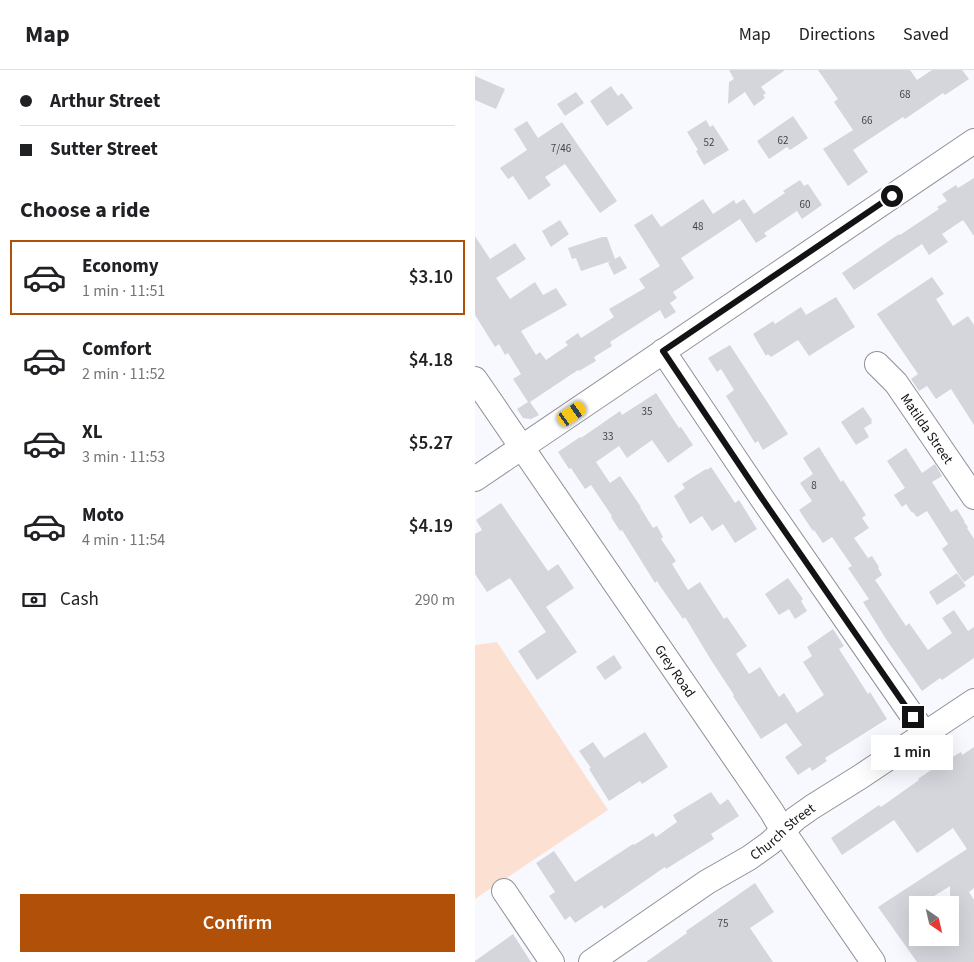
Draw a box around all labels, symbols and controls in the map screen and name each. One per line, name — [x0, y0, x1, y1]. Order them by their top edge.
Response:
text: Map — [25, 17, 70, 52]
text: Map — [739, 22, 771, 47]
text: Directions — [799, 22, 875, 47]
text: Saved — [903, 22, 949, 47]
house number: 68 — [900, 87, 911, 102]
text: Arthur Street — [50, 88, 160, 115]
house number: 66 — [862, 113, 873, 128]
house number: 62 — [778, 133, 788, 148]
house number: 52 — [704, 135, 714, 150]
text: Sutter Street — [50, 136, 158, 163]
house number: 7/46 — [551, 141, 572, 156]
route start — [881, 185, 903, 207]
text: Choose a ride — [20, 194, 150, 226]
house number: 60 — [800, 197, 810, 212]
house number: 48 — [693, 219, 704, 234]
text: Economy — [82, 253, 159, 280]
icon: car — [22, 255, 67, 300]
text: $3.10 — [409, 264, 453, 291]
text: 1 min · 11:51 — [82, 280, 165, 302]
text: Comfort — [82, 336, 152, 363]
icon: car — [22, 338, 67, 383]
text: $4.18 — [409, 347, 453, 374]
text: 2 min · 11:52 — [82, 363, 165, 385]
street label: Matilda Street — [895, 390, 958, 469]
car — [555, 399, 588, 429]
house number: 35 — [642, 404, 652, 419]
text: XL — [82, 419, 103, 446]
icon: car — [22, 421, 67, 466]
house number: 33 — [603, 429, 613, 444]
text: $5.27 — [409, 430, 453, 457]
text: 3 min · 11:53 — [82, 446, 165, 468]
house number: 8 — [811, 478, 817, 493]
text: Moto — [82, 502, 124, 529]
icon: car — [22, 504, 67, 549]
text: $4.19 — [409, 513, 453, 540]
text: 4 min · 11:54 — [82, 529, 165, 551]
icon: cash — [20, 586, 48, 614]
text: Cash — [60, 586, 99, 613]
text: 290 m — [415, 589, 455, 611]
street label: Grey Road — [649, 641, 700, 702]
route end — [902, 706, 924, 728]
callout: 1 min — [872, 734, 954, 770]
text: 1 min — [893, 741, 931, 763]
street label: Church Street — [746, 799, 820, 865]
button: Confirm — [20, 894, 455, 952]
north arrow — [909, 896, 959, 946]
map controls — [909, 896, 959, 946]
house number: 75 — [718, 916, 728, 931]

